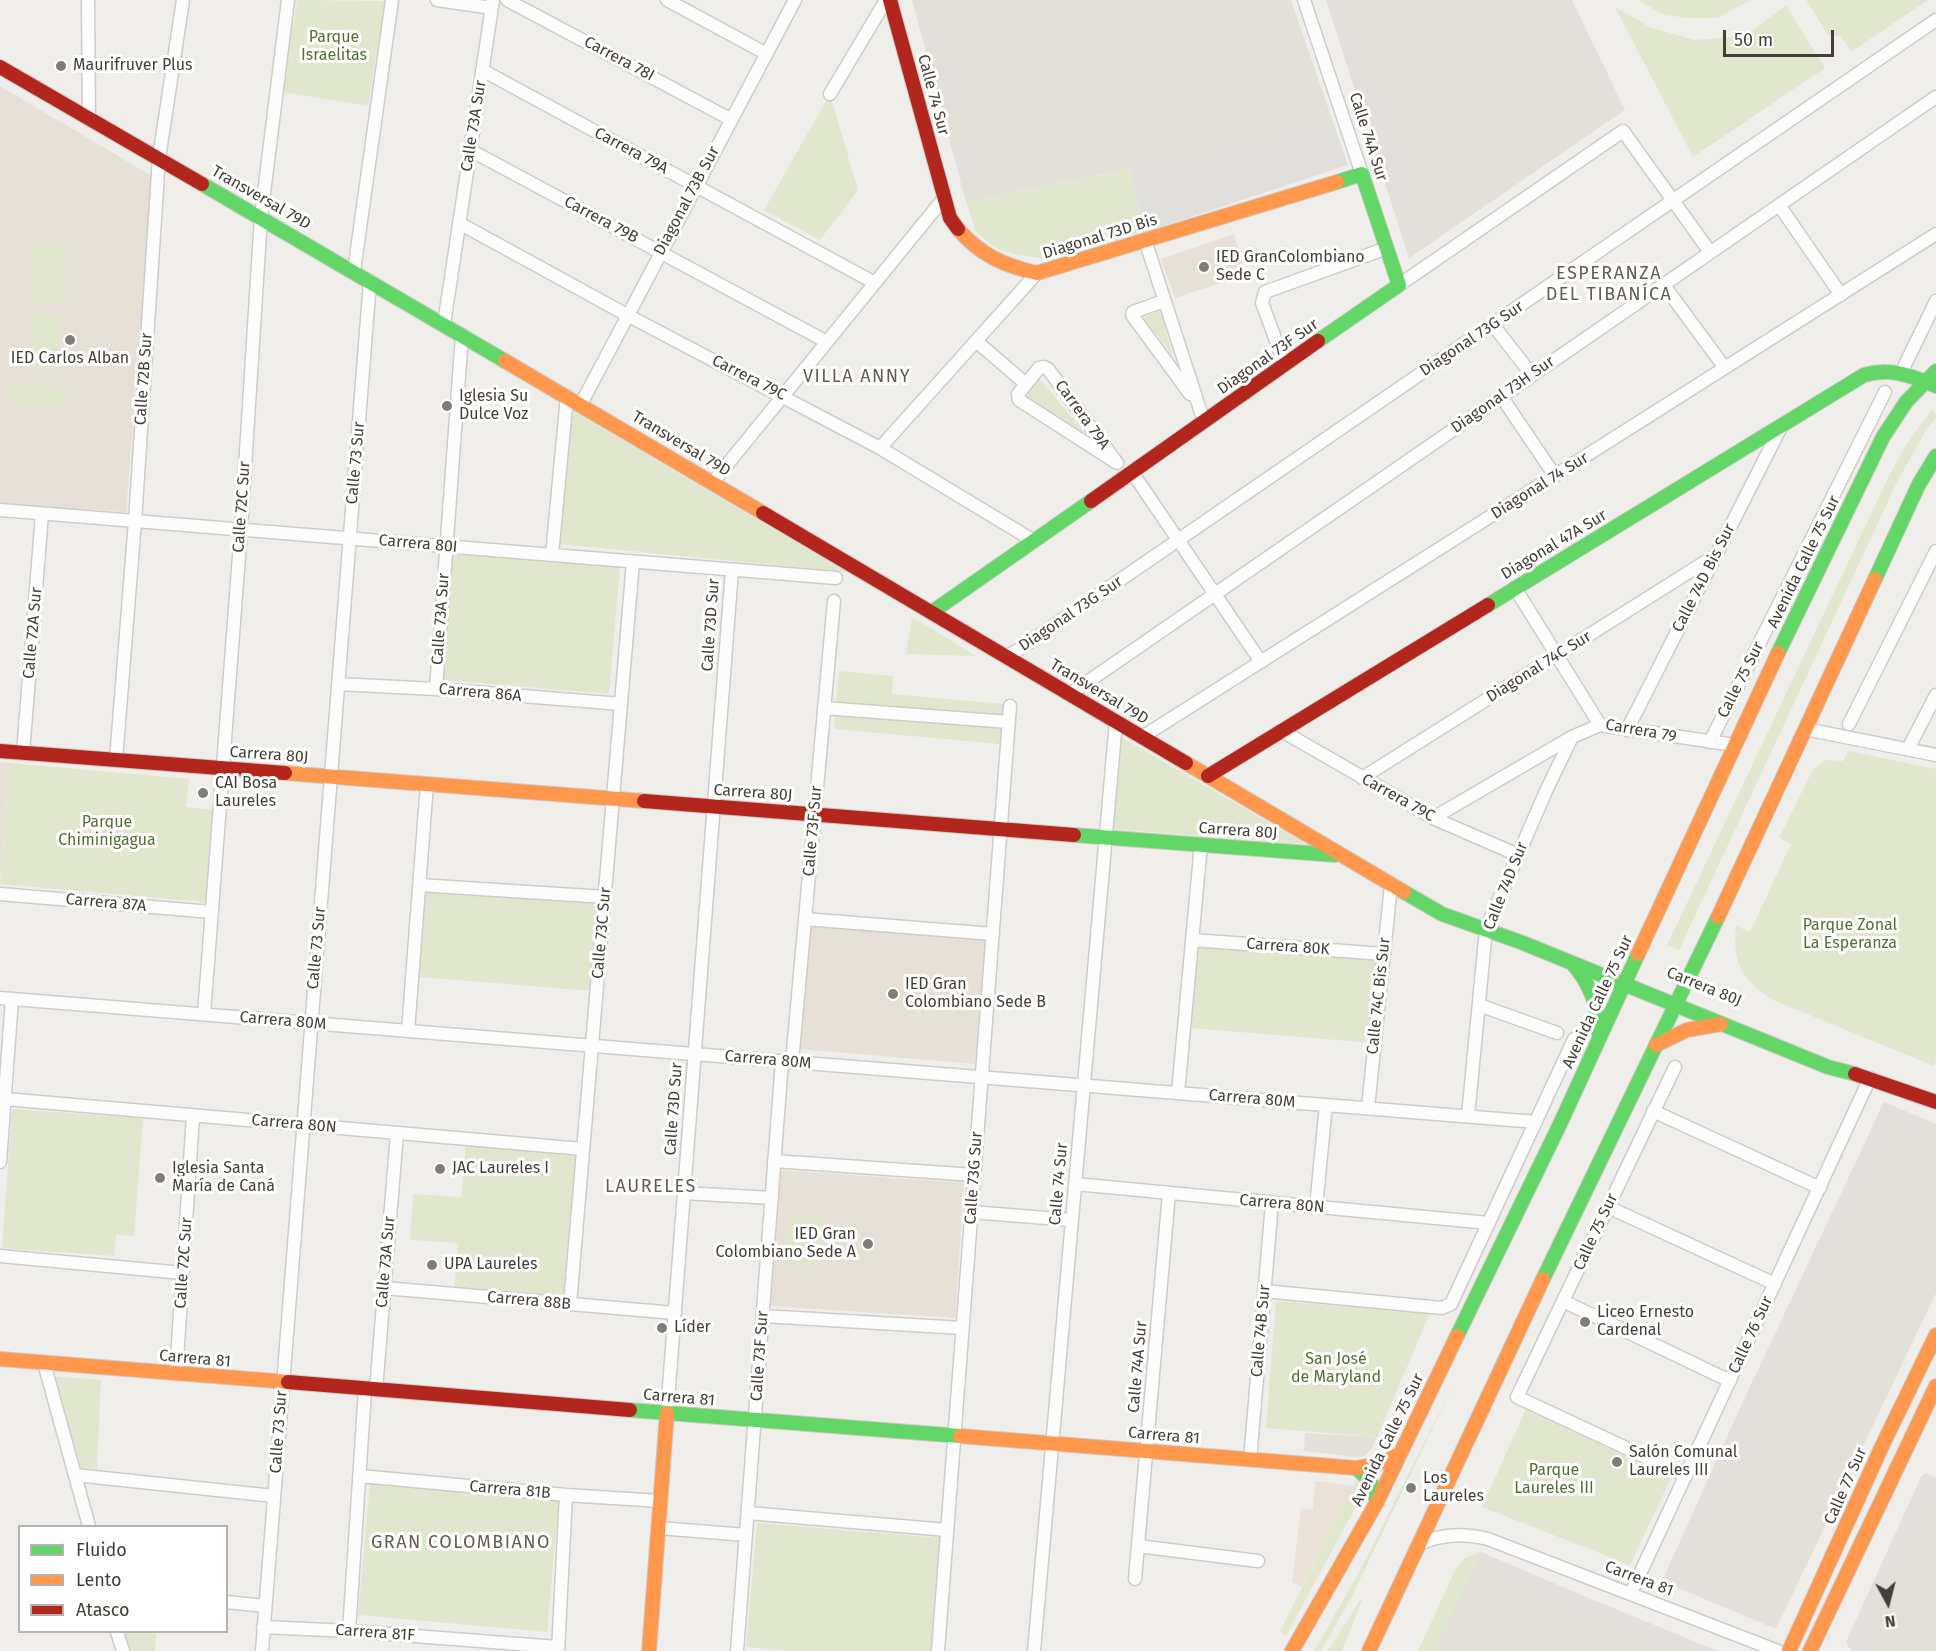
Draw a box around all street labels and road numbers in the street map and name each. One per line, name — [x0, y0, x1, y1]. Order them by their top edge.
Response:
street label: Carrera 78I — [581, 32, 657, 86]
street label: Calle 74 Sur — [913, 52, 953, 138]
street label: Calle 73A Sur — [457, 79, 491, 173]
street label: Calle 74A Sur — [1345, 90, 1391, 184]
street label: Carrera 79A — [591, 124, 671, 178]
street label: Diagonal 73B Sur — [650, 143, 724, 259]
street label: Transversal 79D — [208, 162, 314, 234]
street label: Carrera 79B — [560, 192, 642, 248]
street label: Diagonal 73D Bis — [1040, 210, 1160, 264]
street label: Diagonal 73G Sur — [1416, 297, 1528, 381]
street label: Diagonal 73F Sur — [1214, 315, 1322, 399]
street label: Calle 72B Sur — [131, 332, 157, 426]
street label: Carrera 79C — [709, 351, 789, 405]
street label: Diagonal 73H Sur — [1448, 352, 1558, 438]
street label: Carrera 79A — [1050, 377, 1114, 453]
street label: Transversal 79D — [628, 407, 734, 481]
street label: Calle 73 Sur — [343, 421, 369, 505]
street label: Diagonal 74 Sur — [1488, 448, 1592, 524]
street label: Calle 72C Sur — [229, 461, 255, 553]
street label: Avenida Calle 75 Sur — [1764, 493, 1844, 631]
street label: Diagonal 47A Sur — [1498, 506, 1610, 584]
street label: Calle 74D Bis Sur — [1668, 521, 1740, 635]
street label: Carrera 80I — [378, 531, 458, 557]
street label: Calle 73A Sur — [428, 572, 454, 666]
street label: Diagonal 73G Sur — [1015, 572, 1127, 656]
street label: Calle 73D Sur — [698, 578, 724, 672]
street label: Calle 72A Sur — [19, 586, 47, 680]
street label: Diagonal 74C Sur — [1483, 627, 1595, 707]
street label: Calle 75 Sur — [1714, 639, 1768, 721]
street label: Transversal 79D — [1046, 655, 1152, 729]
street label: Carrera 86A — [438, 680, 522, 706]
street label: Carrera 79 — [1604, 715, 1678, 747]
street label: Carrera 80J — [229, 743, 309, 767]
street label: Carrera 79C — [1358, 770, 1438, 826]
street label: Carrera 80J — [713, 781, 793, 805]
street label: Calle 73F Sur — [799, 785, 827, 877]
street label: Carrera 80J — [1198, 819, 1278, 843]
street label: Calle 74D Sur — [1480, 839, 1532, 933]
street label: Calle 73C Sur — [588, 886, 616, 980]
street label: Carrera 87A — [65, 890, 147, 916]
street label: Calle 73 Sur — [304, 906, 330, 990]
street label: Avenida Calle 75 Sur — [1559, 932, 1637, 1072]
street label: Carrera 80K — [1246, 934, 1330, 960]
street label: Calle 74C Bis Sur — [1363, 936, 1395, 1056]
street label: Carrera 80J — [1664, 963, 1744, 1011]
street label: Carrera 80M — [239, 1008, 327, 1034]
street label: Carrera 80M — [724, 1047, 812, 1073]
street label: Calle 73D Sur — [661, 1062, 687, 1156]
street label: Carrera 80M — [1208, 1086, 1296, 1112]
street label: Carrera 80N — [251, 1111, 337, 1137]
street label: Calle 73G Sur — [961, 1131, 987, 1225]
street label: Calle 74 Sur — [1046, 1142, 1072, 1226]
street label: Calle 75 Sur — [1570, 1190, 1622, 1274]
street label: Carrera 80N — [1239, 1191, 1325, 1217]
street label: Calle 73A Sur — [372, 1215, 400, 1309]
street label: Calle 72C Sur — [171, 1217, 197, 1309]
street label: Calle 74B Sur — [1247, 1284, 1275, 1378]
street label: Carrera 88B — [486, 1288, 572, 1314]
street label: Calle 76 Sur — [1725, 1293, 1777, 1377]
street label: Calle 73F Sur — [747, 1310, 773, 1402]
street label: Calle 74A Sur — [1124, 1320, 1152, 1414]
street label: Carrera 81 — [158, 1346, 232, 1372]
street label: Avenida Calle 75 Sur — [1348, 1371, 1428, 1509]
street label: Carrera 81 — [642, 1385, 716, 1411]
street label: Calle 73 Sur — [267, 1390, 291, 1474]
street label: Carrera 81 — [1127, 1423, 1201, 1449]
street label: Calle 77 Sur — [1821, 1445, 1871, 1527]
street label: Carrera 81B — [468, 1477, 552, 1503]
street label: Carrera 81 — [1602, 1557, 1676, 1601]
street label: Carrera 81F — [335, 1621, 415, 1645]

